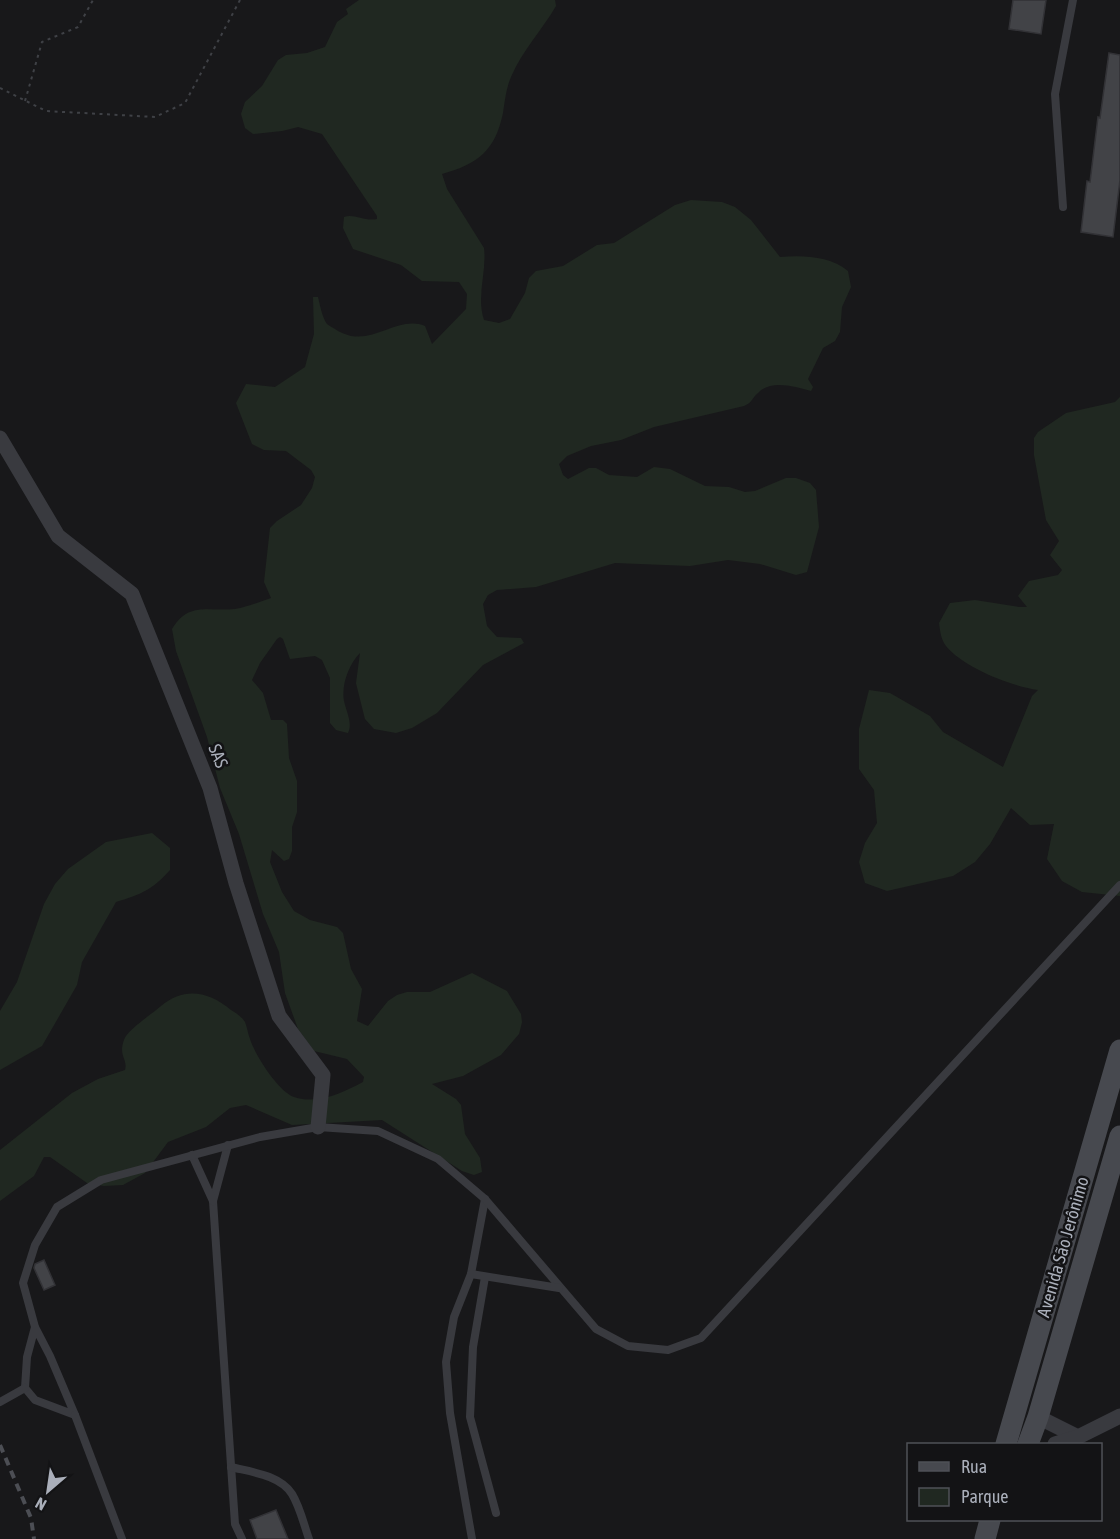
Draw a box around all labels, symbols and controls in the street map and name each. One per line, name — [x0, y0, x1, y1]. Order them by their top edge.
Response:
street label: SAS — [204, 741, 233, 771]
street label: Avenida São Jerônimo — [1032, 1174, 1093, 1320]
legend — [907, 1443, 1102, 1521]
text: Rua — [961, 1456, 987, 1477]
north arrow — [18, 1461, 78, 1521]
text: Parque — [961, 1486, 1009, 1507]
text: N — [32, 1494, 49, 1514]

